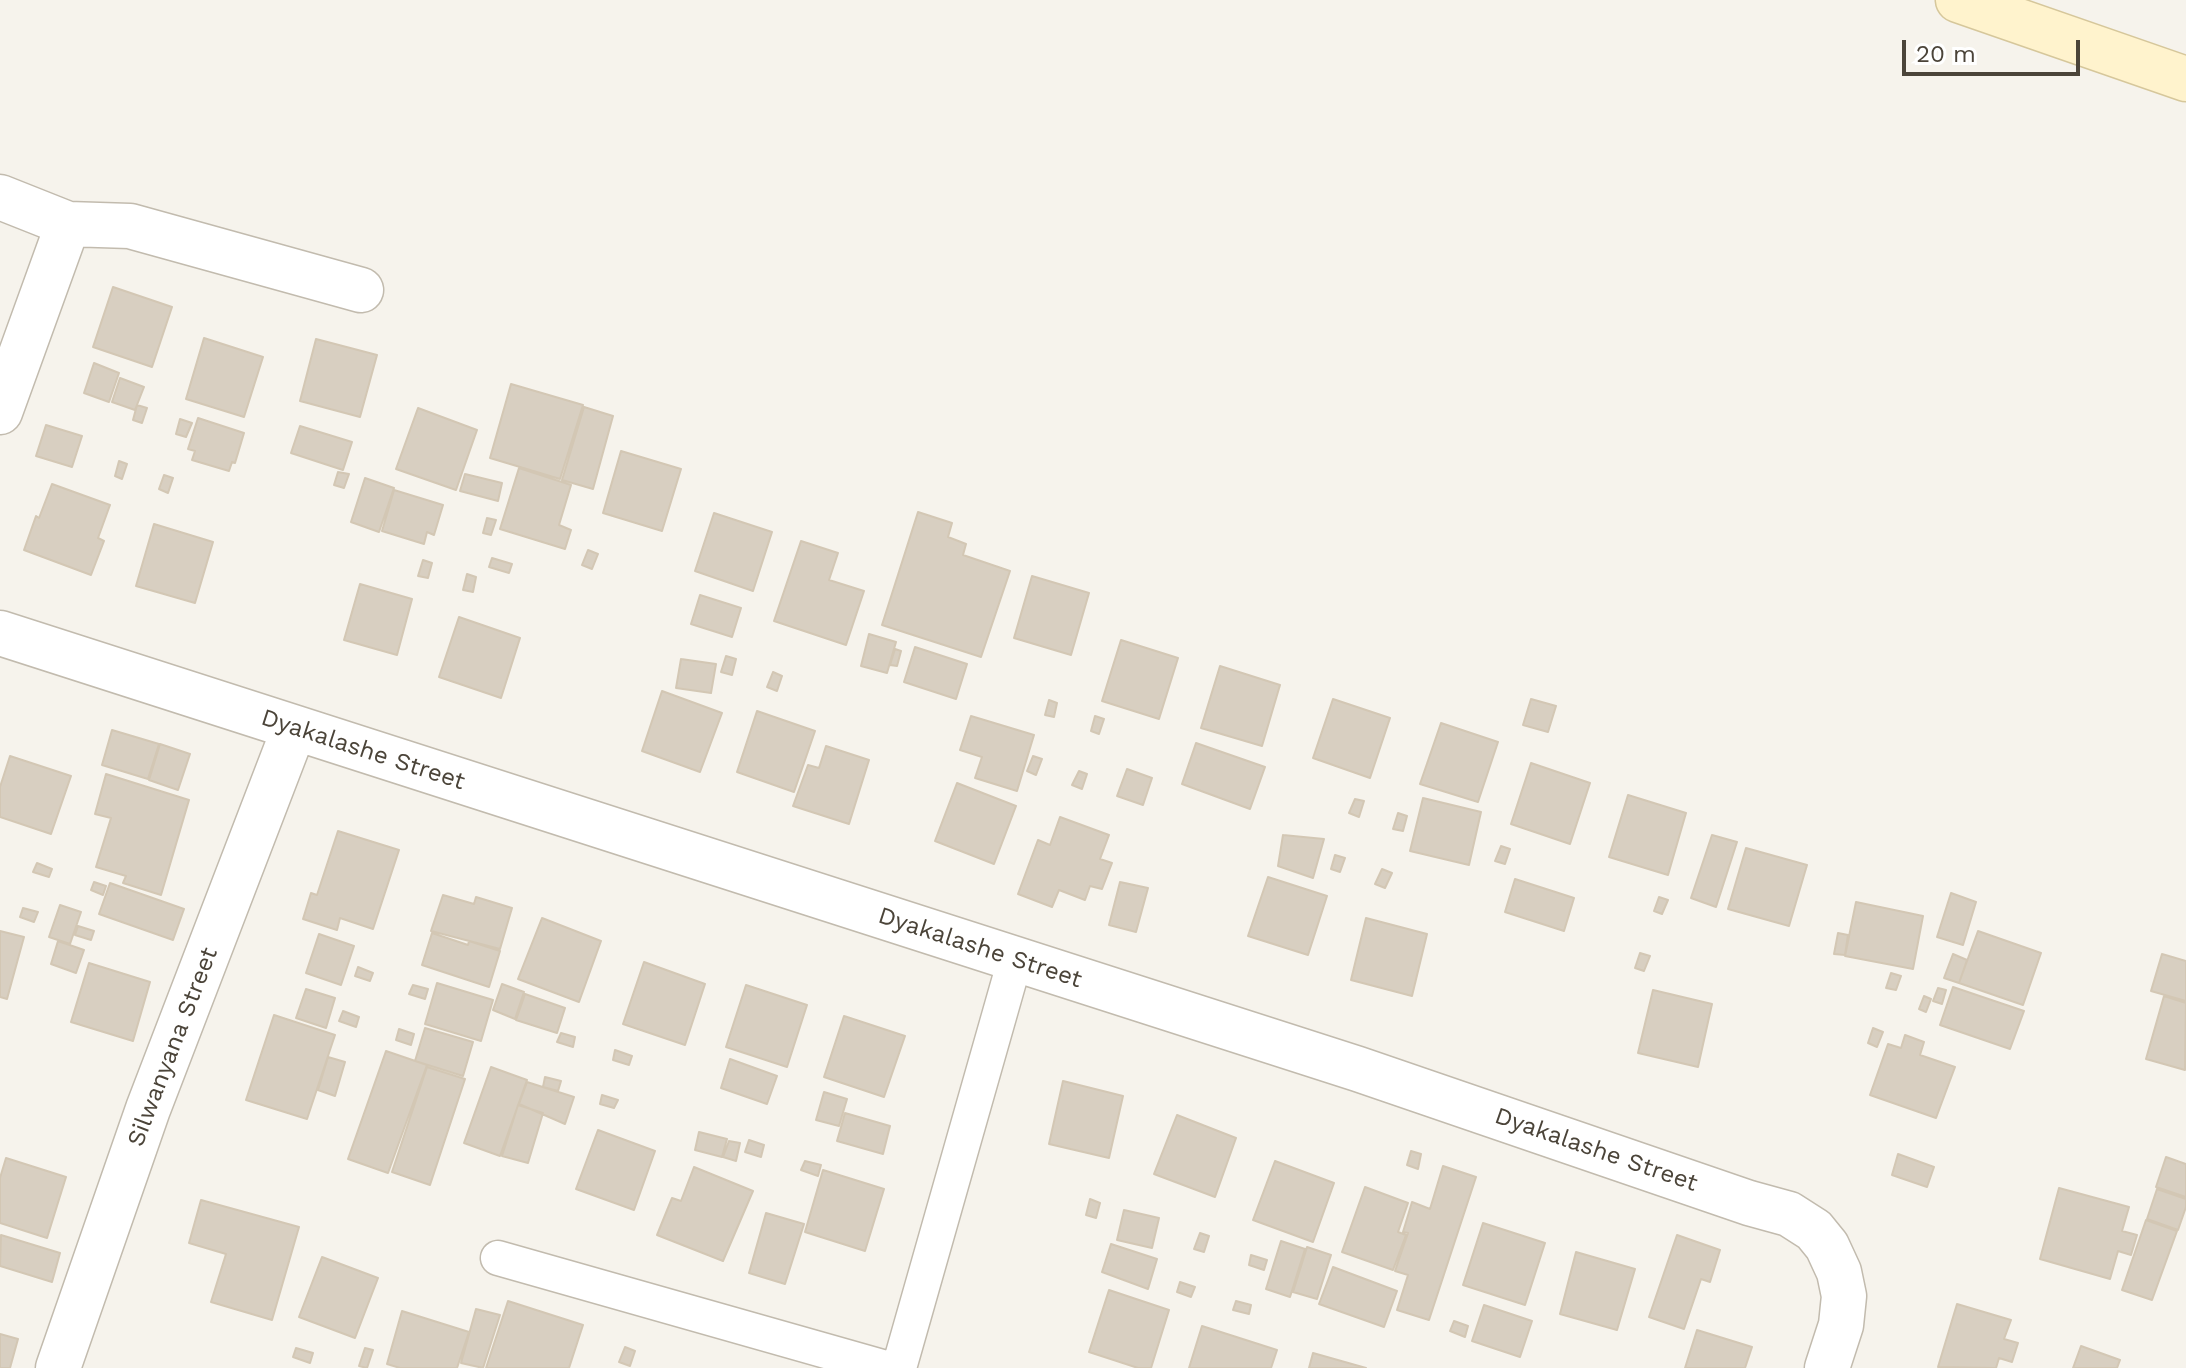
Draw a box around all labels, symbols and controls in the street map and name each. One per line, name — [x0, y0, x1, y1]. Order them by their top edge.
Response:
scale bar — [1906, 24, 2084, 74]
text: 20 m — [1916, 40, 1976, 68]
street label: Dyakalashe Street — [258, 703, 468, 797]
street label: Dyakalashe Street — [875, 901, 1085, 995]
street label: Silwanyana Street — [122, 943, 224, 1151]
street label: Dyakalashe Street — [1491, 1102, 1701, 1198]

